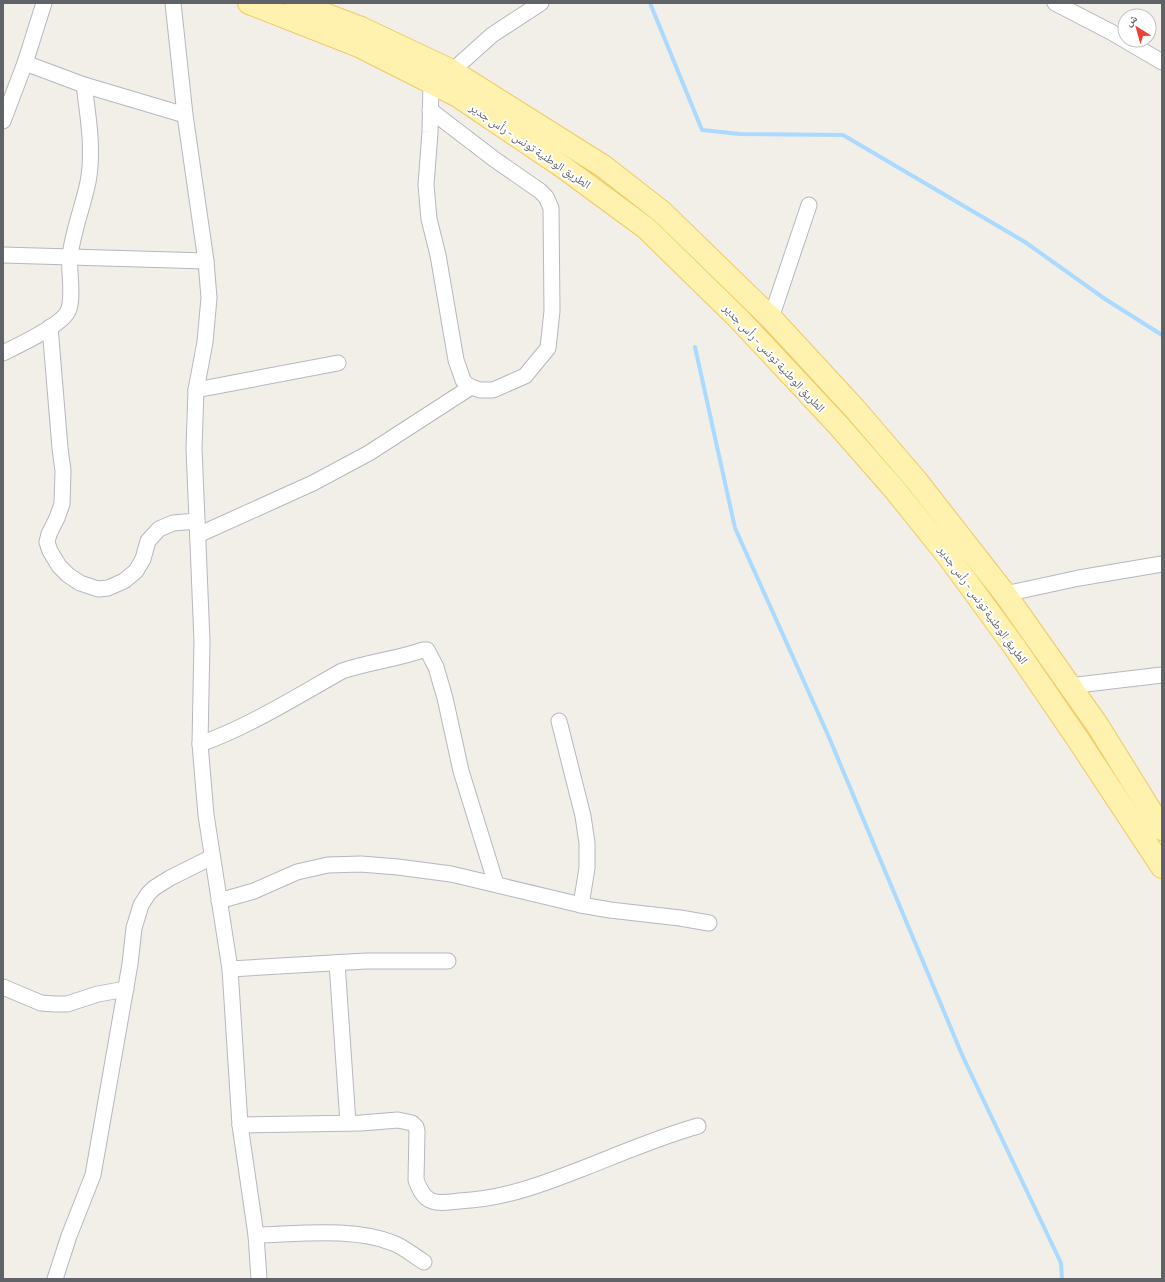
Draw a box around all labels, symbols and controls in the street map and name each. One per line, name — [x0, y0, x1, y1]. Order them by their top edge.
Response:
north arrow — [1117, 8, 1157, 48]
text: ش — [1123, 12, 1141, 30]
street label: الطريق الوطنية تونس - رأس جدير — [465, 100, 593, 193]
street label: الطريق الوطنية تونس - رأس جدير — [719, 300, 828, 416]
street label: الطريق الوطنية تونس - رأس جدير — [934, 542, 1031, 668]

